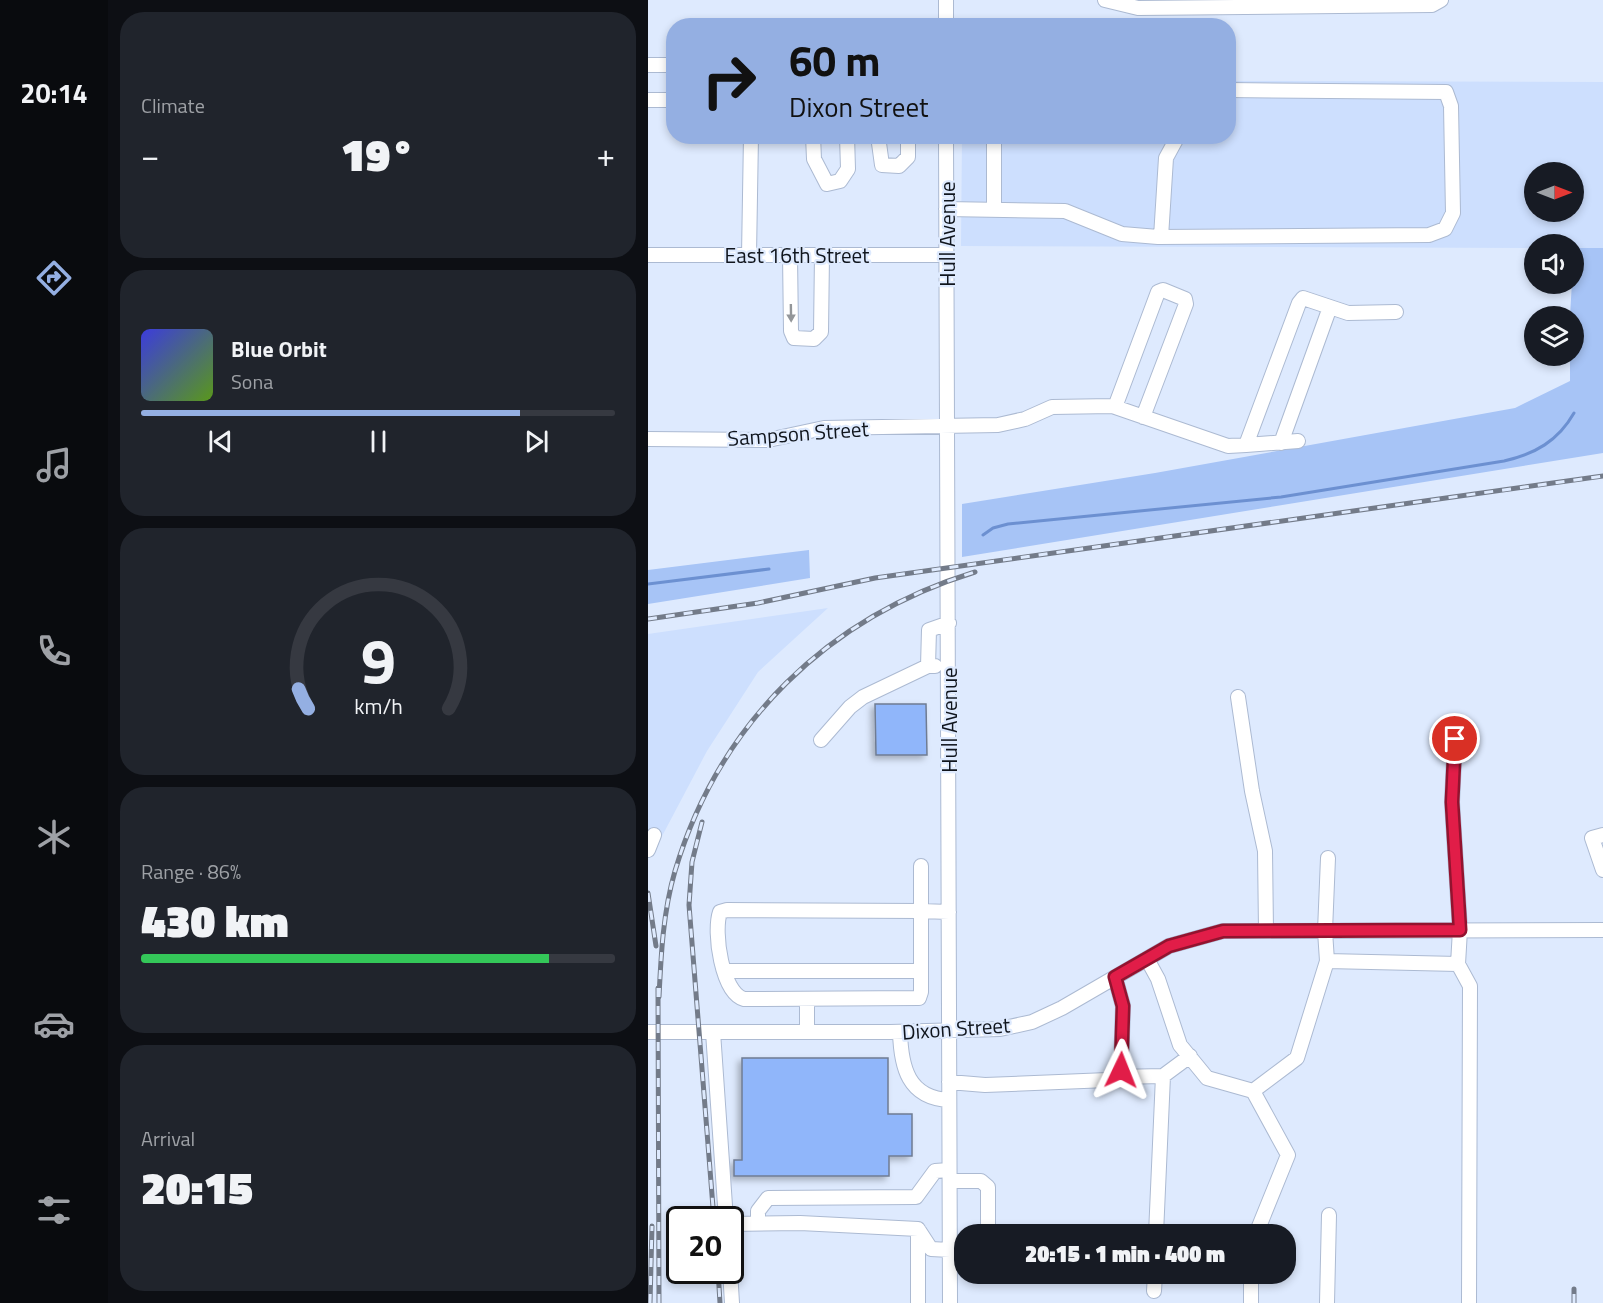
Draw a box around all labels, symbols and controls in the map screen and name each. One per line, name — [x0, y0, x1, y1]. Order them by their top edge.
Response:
text: 60 m — [789, 28, 881, 92]
icon: right — [690, 42, 768, 120]
text: 20:14 — [20, 72, 88, 113]
text: Dixon Street — [789, 86, 929, 127]
text: Climate — [141, 90, 205, 121]
text: 19° — [341, 120, 415, 188]
text: − — [141, 130, 159, 180]
text: + — [597, 130, 615, 180]
north arrow — [1524, 162, 1584, 222]
map controls — [1524, 162, 1584, 366]
street label: Hull Avenue — [931, 181, 963, 287]
button: sound — [1524, 234, 1584, 294]
street label: East 16th Street — [725, 239, 870, 271]
icon: directions — [33, 257, 75, 299]
one-way arrow — [786, 304, 796, 323]
button: layers — [1524, 306, 1584, 366]
text: Blue Orbit — [231, 332, 327, 366]
text: Sona — [231, 366, 273, 397]
street label: Sampson Street — [726, 412, 870, 454]
icon: previous — [204, 425, 237, 458]
icon: pause — [362, 425, 395, 458]
icon: next — [520, 425, 553, 458]
icon: music — [33, 444, 75, 486]
text: 9 — [361, 612, 395, 707]
icon: phone — [33, 630, 75, 672]
street label: Hull Avenue — [933, 667, 965, 773]
text: km/h — [354, 690, 402, 722]
pin — [1429, 713, 1480, 764]
icon: arrive — [1438, 722, 1471, 755]
icon: climate — [33, 816, 75, 858]
text: Range · 86% — [141, 856, 241, 887]
text: 430 km — [141, 886, 289, 954]
icon: car — [33, 1003, 75, 1045]
street label: Dixon Street — [901, 1008, 1012, 1048]
position arrow — [1089, 1038, 1153, 1102]
text: Arrival — [141, 1123, 195, 1154]
text: 20:15 — [141, 1153, 253, 1221]
icon: filters — [33, 1189, 75, 1231]
speed limit sign: 20 — [666, 1206, 744, 1284]
text: 20:15 · 1 min · 400 m — [1025, 1237, 1225, 1271]

